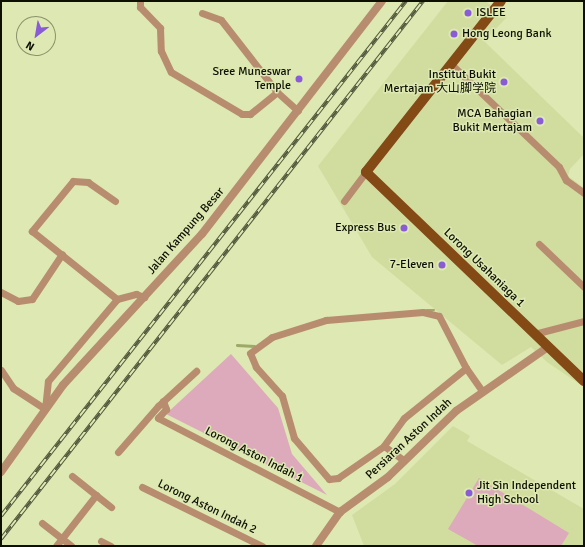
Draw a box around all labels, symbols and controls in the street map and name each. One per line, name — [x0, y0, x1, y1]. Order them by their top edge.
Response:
place label: ISLEE — [476, 6, 506, 20]
marker: ISLEE — [463, 8, 473, 18]
north arrow — [16, 16, 56, 56]
place label: Hong Leong Bank — [462, 27, 551, 41]
marker: Hong Leong Bank — [449, 29, 459, 39]
text: N — [23, 38, 37, 53]
place label: Sree Muneswar Temple — [212, 65, 291, 93]
place label: Institut Bukit Mertajam 大山脚学院 — [384, 68, 496, 96]
marker: Sree Muneswar Temple — [294, 74, 304, 84]
marker: Institut Bukit Mertajam 大山脚学院 — [499, 77, 509, 87]
place label: MCA Bahagian Bukit Mertajam — [453, 107, 532, 135]
marker: MCA Bahagian Bukit Mertajam — [535, 116, 545, 126]
street label: Jalan Kampung Besar — [144, 185, 228, 277]
place label: Express Bus — [335, 221, 396, 235]
marker: Express Bus — [399, 223, 409, 233]
street label: Lorong Usahaniaga 1 — [440, 226, 528, 310]
place label: 7-Eleven — [389, 258, 434, 272]
marker: 7-Eleven — [437, 260, 447, 270]
street label: Persiaran Aston Indah — [363, 395, 455, 483]
street label: Lorong Aston Indah 1 — [202, 424, 306, 486]
street label: Lorong Aston Indah 2 — [155, 477, 259, 537]
place label: Jit Sin Independent High School — [477, 479, 576, 507]
marker: Jit Sin Independent High School — [464, 488, 474, 498]

